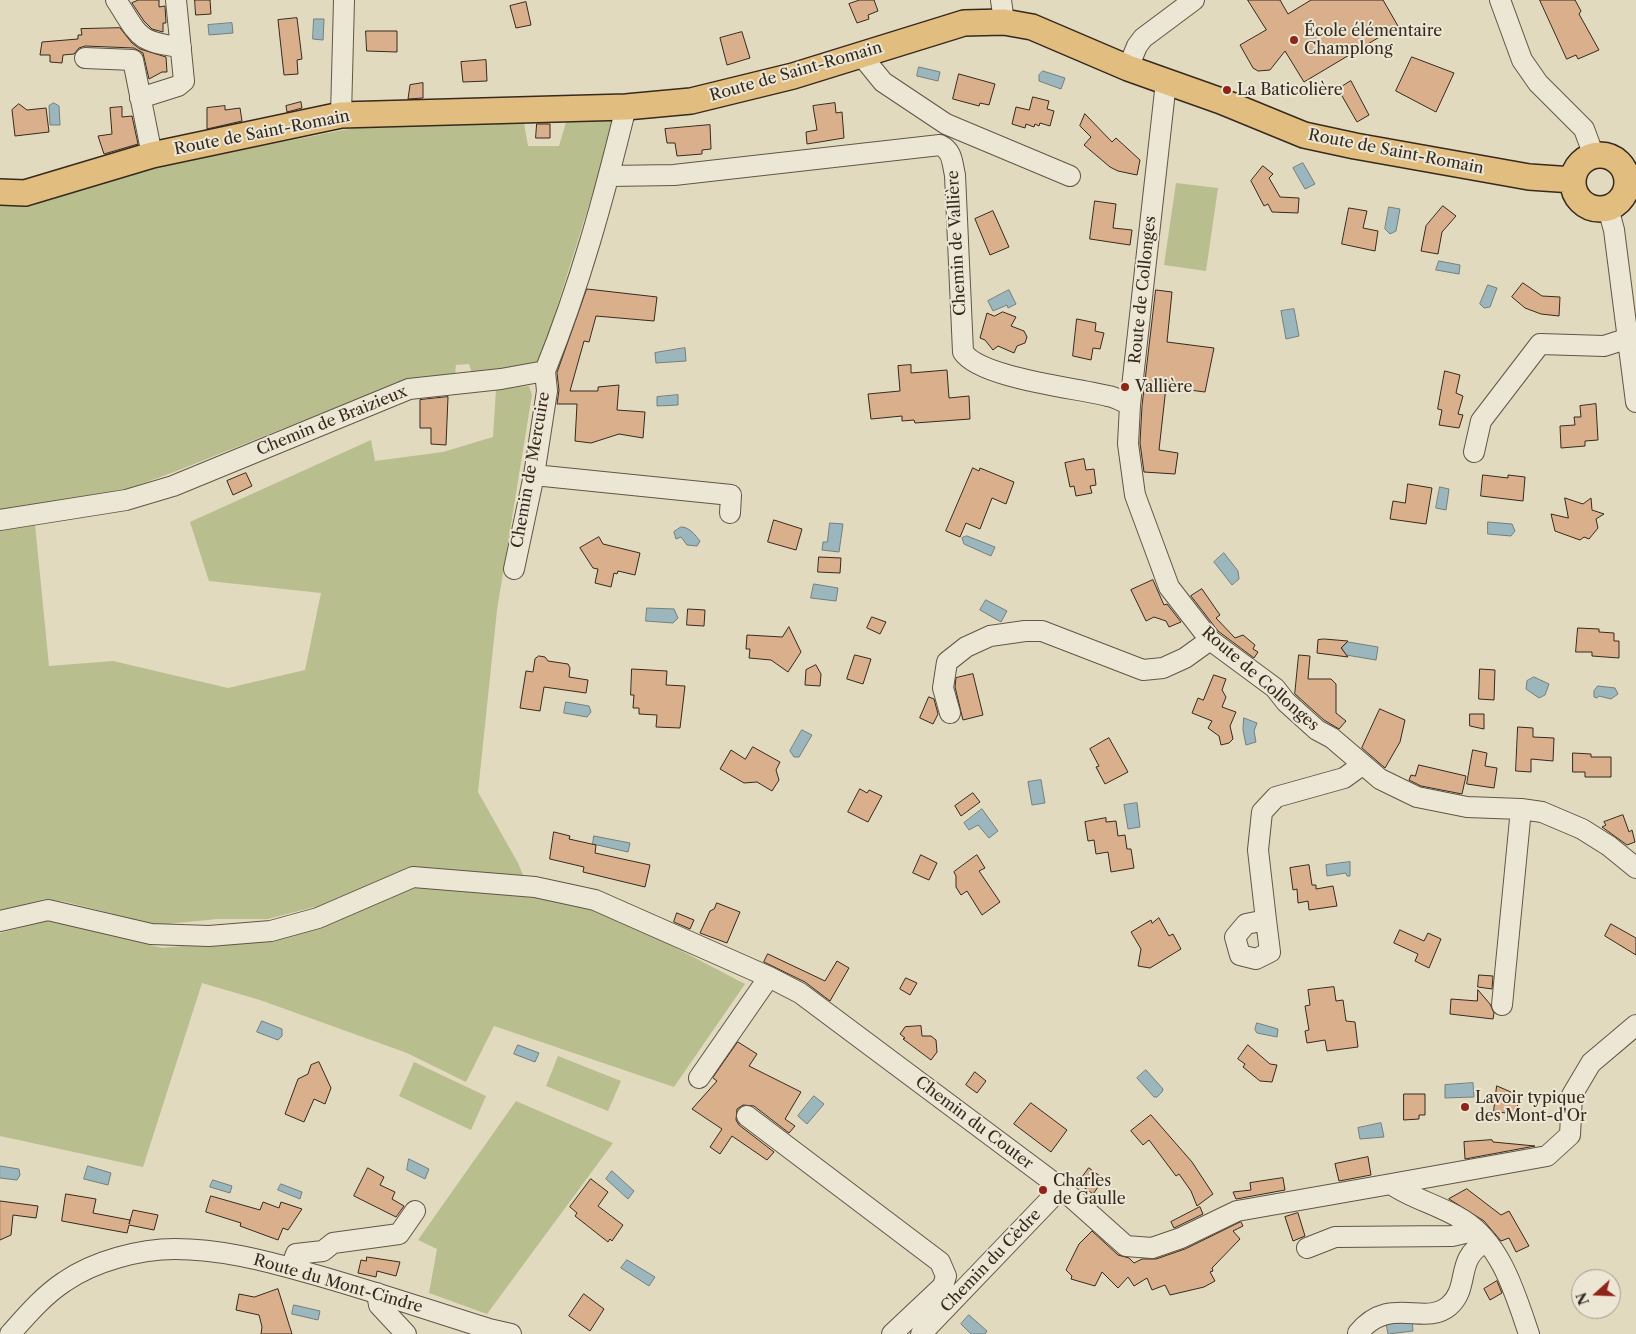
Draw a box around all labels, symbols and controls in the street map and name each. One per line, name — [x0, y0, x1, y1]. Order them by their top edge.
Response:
place label: École élémentaire Champlong — [1304, 21, 1442, 59]
marker: École élémentaire Champlong — [1288, 34, 1300, 46]
street label: Route de Saint-Romain — [708, 38, 884, 106]
place label: La Baticolière — [1237, 80, 1343, 100]
marker: La Baticolière — [1221, 84, 1233, 96]
street label: Route de Saint-Romain — [173, 107, 351, 159]
street label: Route de Saint-Romain — [1307, 126, 1485, 178]
street label: Chemin de Vallière — [944, 170, 970, 316]
street label: Route de Collonges — [1126, 215, 1160, 365]
place label: Vallière — [1135, 377, 1192, 397]
marker: Vallière — [1119, 381, 1131, 393]
street label: Chemin de Braizieux — [254, 382, 410, 460]
street label: Chemin de Mercuire — [508, 390, 554, 550]
street label: Route de Collonges — [1198, 623, 1322, 735]
street label: Chemin du Couter — [911, 1072, 1037, 1174]
place label: Lavoir typique des Mont-d'Or — [1475, 1088, 1587, 1126]
marker: Lavoir typique des Mont-d'Or — [1459, 1101, 1471, 1113]
place label: Charles de Gaulle — [1053, 1171, 1126, 1209]
marker: Charles de Gaulle — [1037, 1184, 1049, 1196]
street label: Chemin du Cèdre — [937, 1206, 1045, 1316]
street label: Route du Mont-Cindre — [251, 1251, 425, 1317]
north arrow — [1571, 1269, 1621, 1319]
text: N — [1572, 1290, 1593, 1308]

